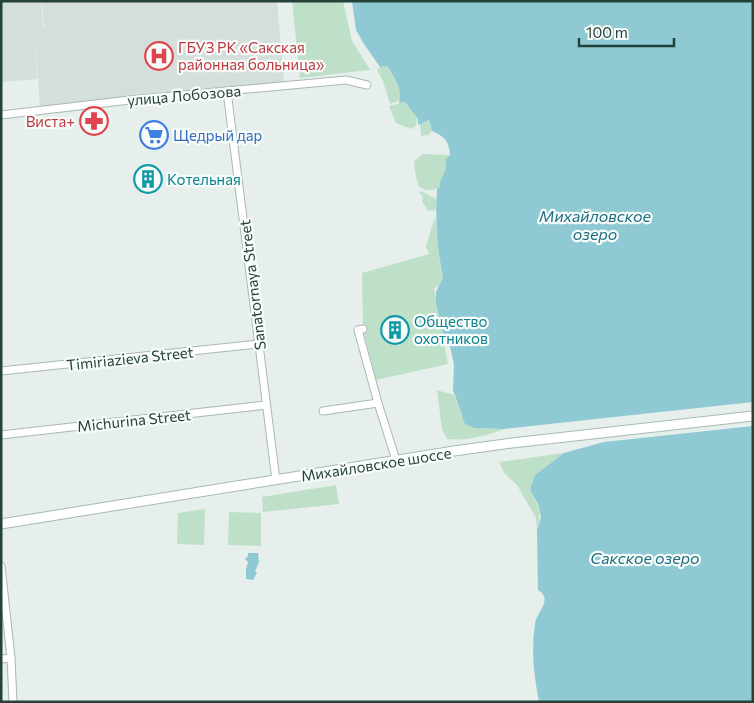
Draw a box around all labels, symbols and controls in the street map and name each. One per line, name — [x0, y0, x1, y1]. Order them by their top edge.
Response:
scale bar — [579, 15, 674, 47]
text: 100 m — [586, 23, 628, 41]
place label: ГБУЗ РК «Сакская районная больница» — [178, 38, 325, 73]
hospital icon: ГБУЗ РК «Сакская районная больница» — [144, 41, 174, 71]
street label: улица Лобозова — [126, 81, 242, 109]
pharmacy icon: Виста+ — [79, 106, 109, 136]
place label: Виста+ — [26, 112, 75, 130]
supermarket icon: Щедрый дар — [139, 120, 169, 150]
place label: Щедрый дар — [173, 126, 262, 144]
building icon: Котельная — [133, 164, 163, 194]
place label: Котельная — [167, 170, 241, 188]
water label: Михайловское озеро — [539, 206, 651, 243]
street label: Sanatornaya Street — [235, 219, 269, 351]
place label: Общество охотников — [414, 312, 488, 347]
building icon: Общество охотников — [380, 315, 410, 345]
street label: Timiriazieva Street — [66, 342, 194, 374]
street label: Michurina Street — [76, 405, 192, 435]
street label: Михайловское шоссе — [300, 443, 453, 485]
water label: Сакское озеро — [590, 548, 700, 567]

